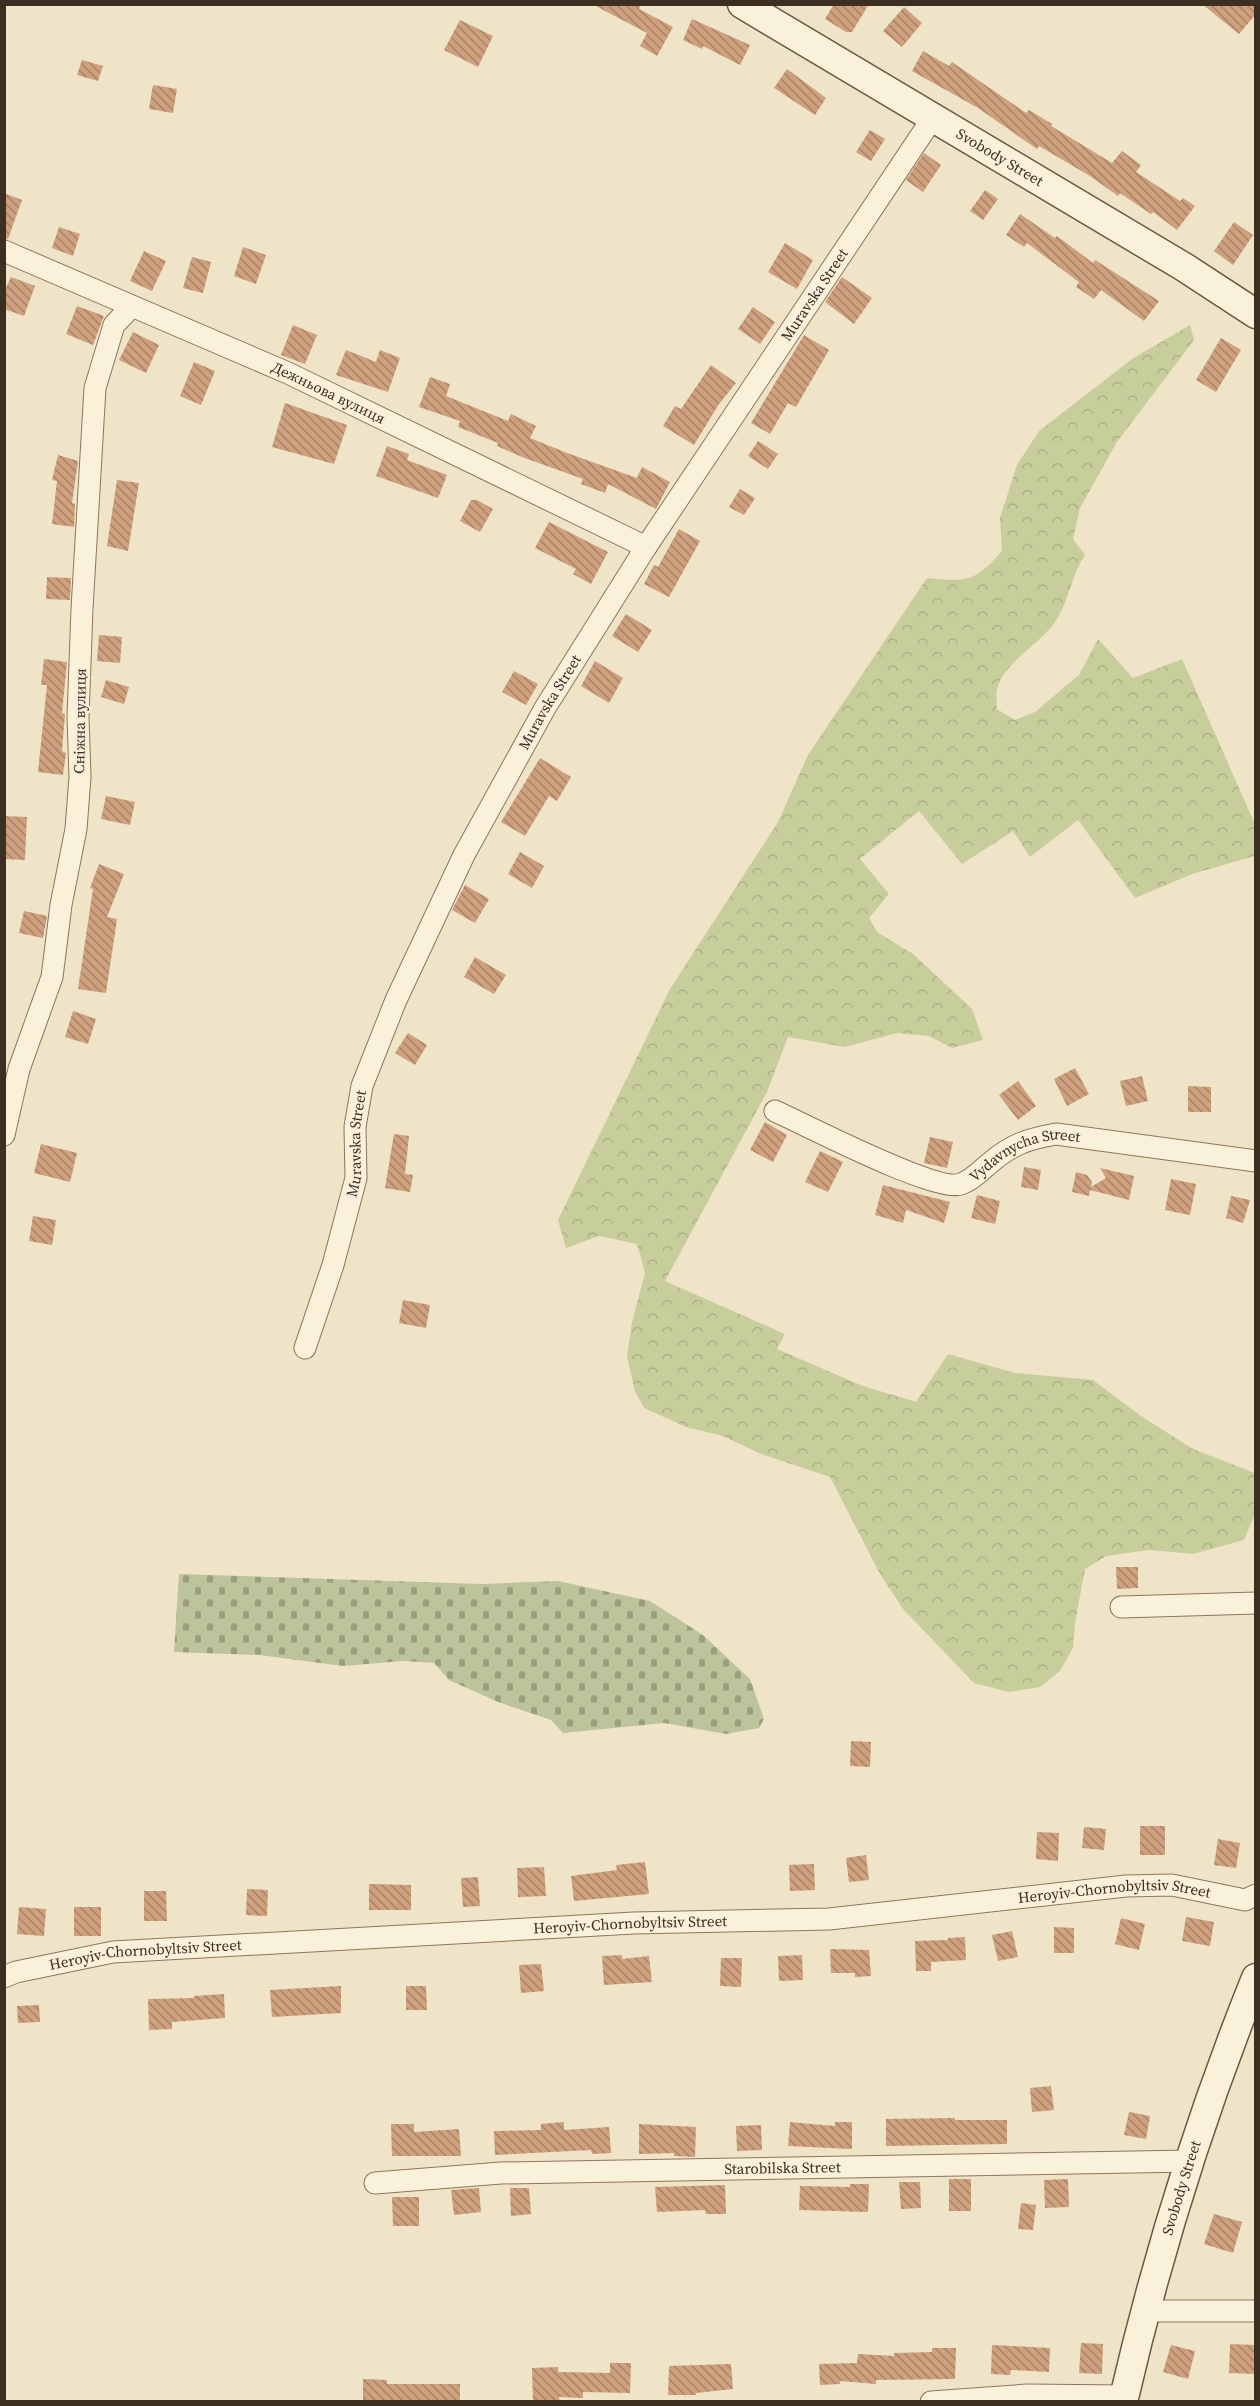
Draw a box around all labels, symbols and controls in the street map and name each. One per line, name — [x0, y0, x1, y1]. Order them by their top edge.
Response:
street label: Svobody Street — [953, 123, 1048, 191]
street label: Muravska Street — [775, 244, 853, 345]
street label: Дежньова вулиця — [268, 356, 389, 429]
street label: Muravska Street — [513, 650, 586, 753]
street label: Сніжна вулиця — [68, 668, 91, 774]
street label: Muravska Street — [340, 1088, 371, 1199]
street label: Vydavnycha Street — [965, 1123, 1082, 1187]
street label: Heroyiv-Chornobyltsiv Street — [1017, 1874, 1213, 1908]
street label: Heroyiv-Chornobyltsiv Street — [533, 1910, 727, 1939]
street label: Heroyiv-Chornobyltsiv Street — [47, 1934, 242, 1975]
street label: Svobody Street — [1156, 2138, 1206, 2238]
street label: Starobilska Street — [724, 2156, 841, 2179]

